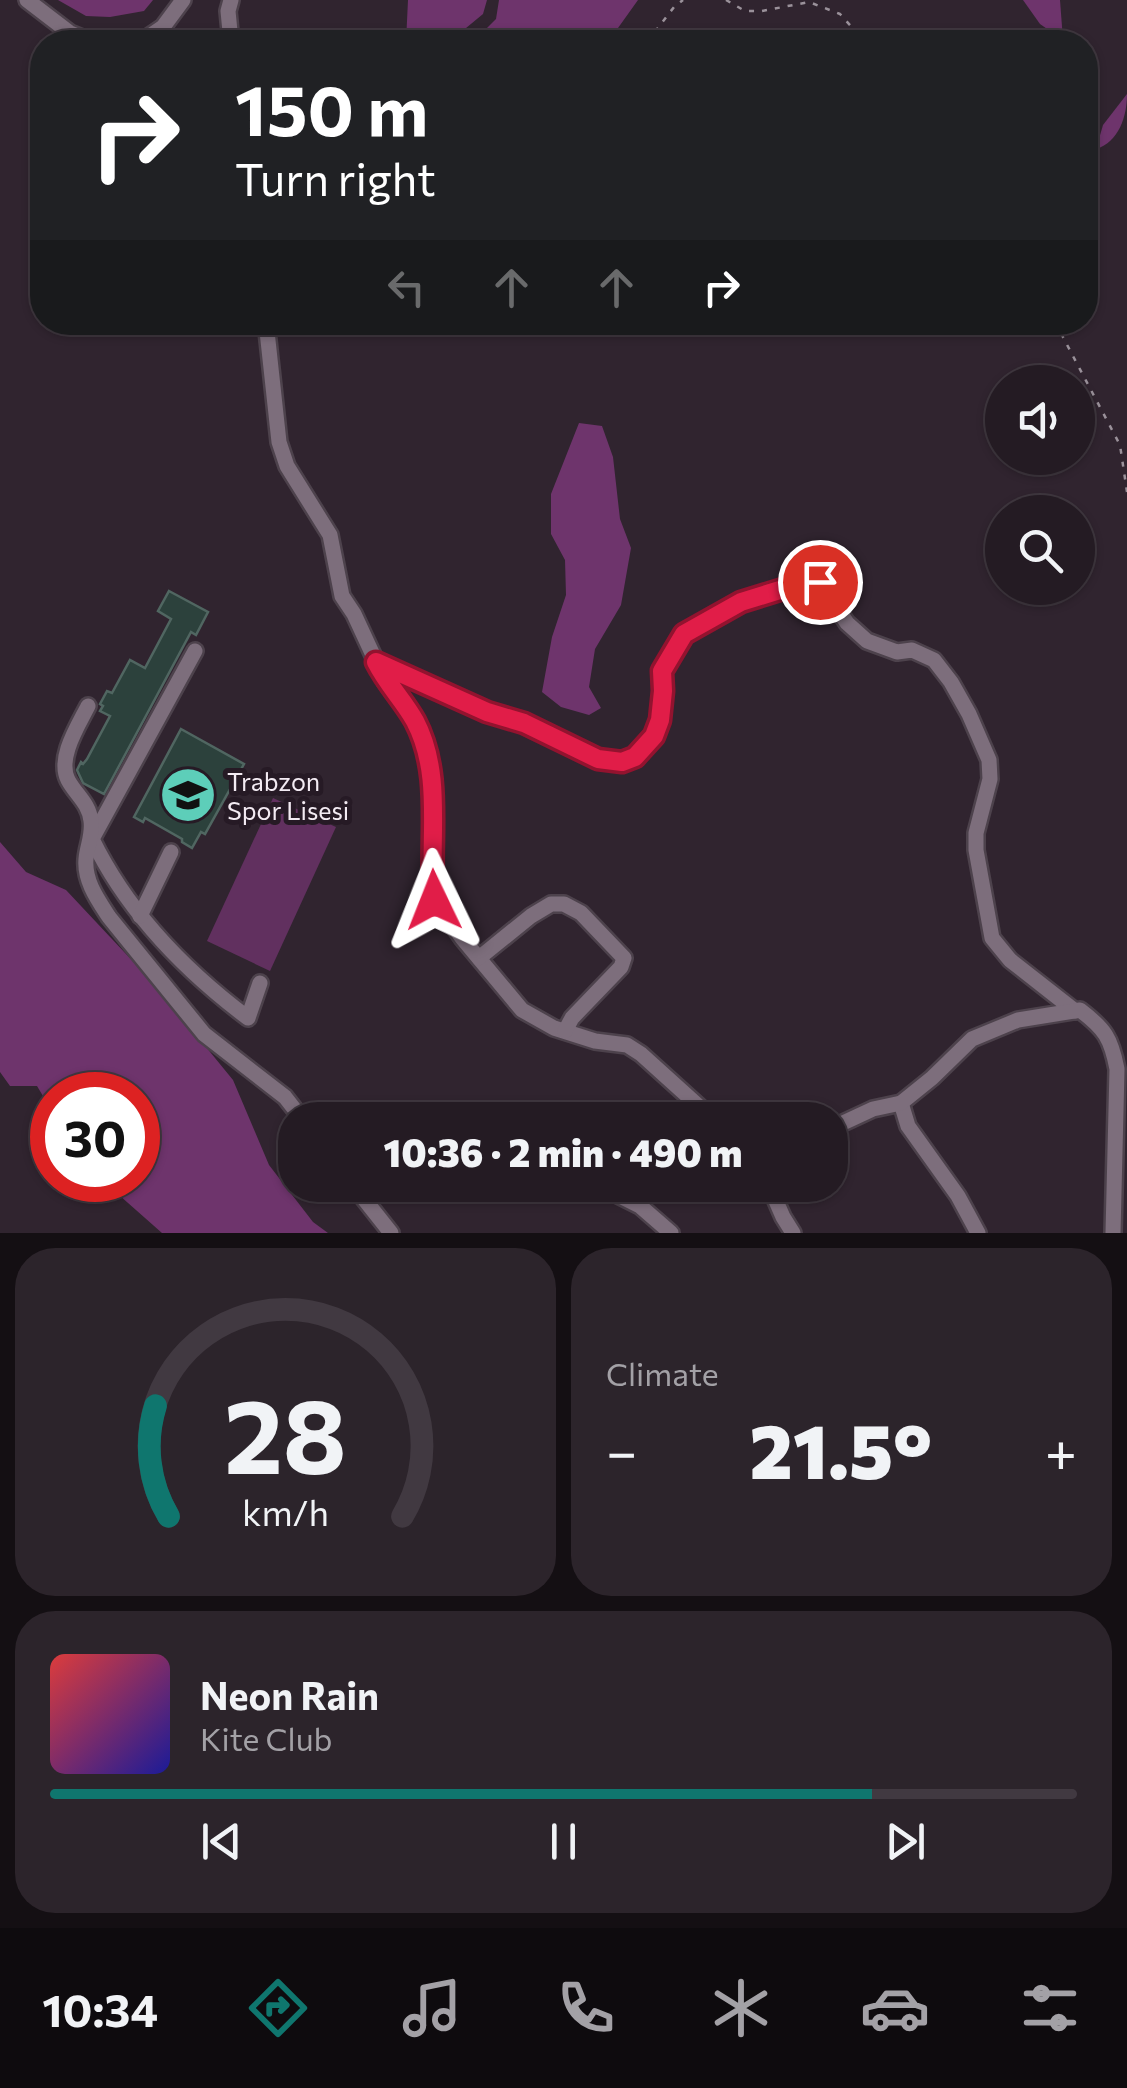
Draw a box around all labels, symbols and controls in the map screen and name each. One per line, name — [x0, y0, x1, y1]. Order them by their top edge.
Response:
text: 150 m — [235, 65, 428, 150]
icon: right — [70, 70, 200, 200]
text: Turn right — [235, 150, 436, 205]
icon: left — [379, 260, 434, 315]
icon: ahead — [484, 260, 539, 315]
icon: ahead — [589, 260, 644, 315]
icon: right — [694, 260, 749, 315]
map controls — [985, 365, 1095, 605]
button: sound — [985, 365, 1095, 475]
button: search — [985, 495, 1095, 605]
pin — [778, 540, 863, 625]
icon: arrive — [793, 555, 848, 610]
school or university icon: Trabzon Spor Lisesi — [158, 765, 218, 825]
place label: Trabzon Spor Lisesi — [227, 766, 349, 825]
position arrow — [382, 848, 486, 952]
speed limit sign: 30 — [30, 1072, 160, 1202]
text: 10:36 · 2 min · 490 m — [384, 1128, 742, 1175]
text: Climate — [606, 1353, 719, 1393]
text: 28 — [224, 1368, 347, 1495]
text: 21.5° — [750, 1403, 932, 1494]
text: − — [606, 1416, 637, 1483]
text: + — [1045, 1416, 1077, 1483]
text: km/h — [242, 1490, 329, 1533]
text: Neon Rain — [200, 1671, 379, 1718]
text: Kite Club — [200, 1718, 332, 1758]
icon: previous — [194, 1814, 249, 1869]
icon: pause — [536, 1814, 591, 1869]
icon: next — [878, 1814, 933, 1869]
icon: directions — [243, 1973, 313, 2043]
icon: music — [397, 1973, 467, 2043]
icon: phone — [551, 1973, 621, 2043]
icon: climate — [706, 1973, 776, 2043]
icon: car — [860, 1973, 930, 2043]
icon: filters — [1015, 1973, 1085, 2043]
text: 10:34 — [42, 1981, 158, 2036]

